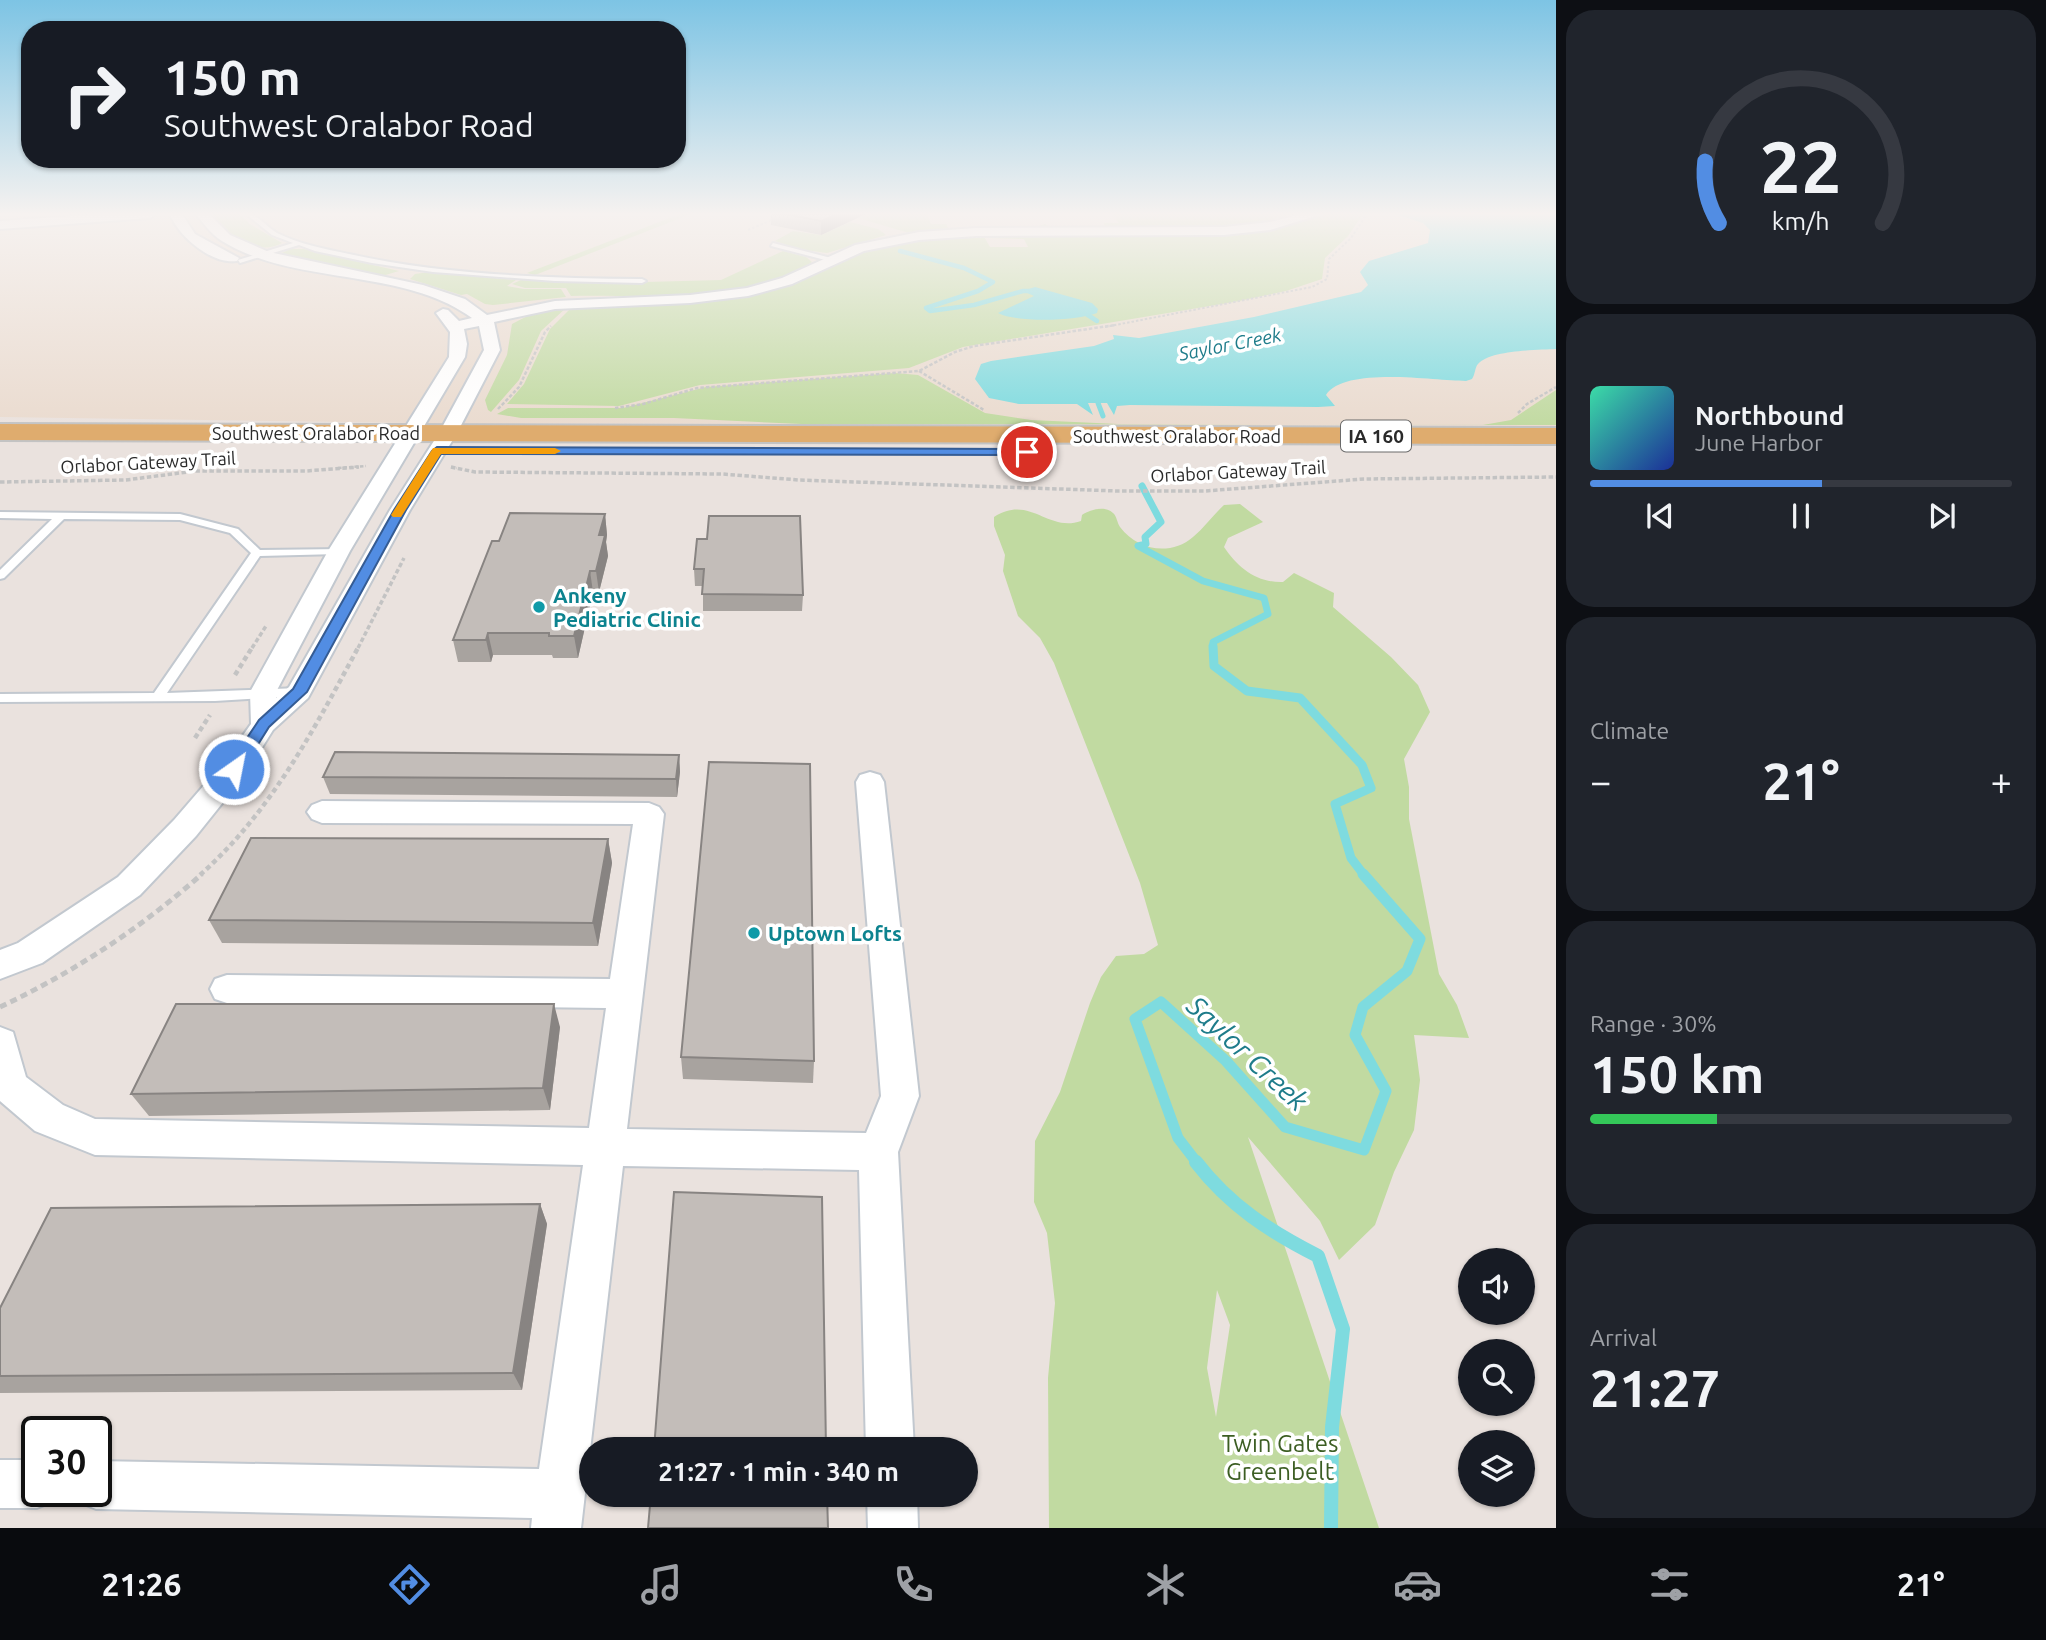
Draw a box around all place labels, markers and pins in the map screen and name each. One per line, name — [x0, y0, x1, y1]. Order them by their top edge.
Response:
pin — [997, 422, 1057, 482]
place label: Ankeny Pediatric Clinic — [553, 583, 701, 631]
marker: Ankeny Pediatric Clinic — [531, 599, 547, 615]
place label: Uptown Lofts — [768, 921, 902, 945]
marker: Uptown Lofts — [746, 925, 762, 941]

